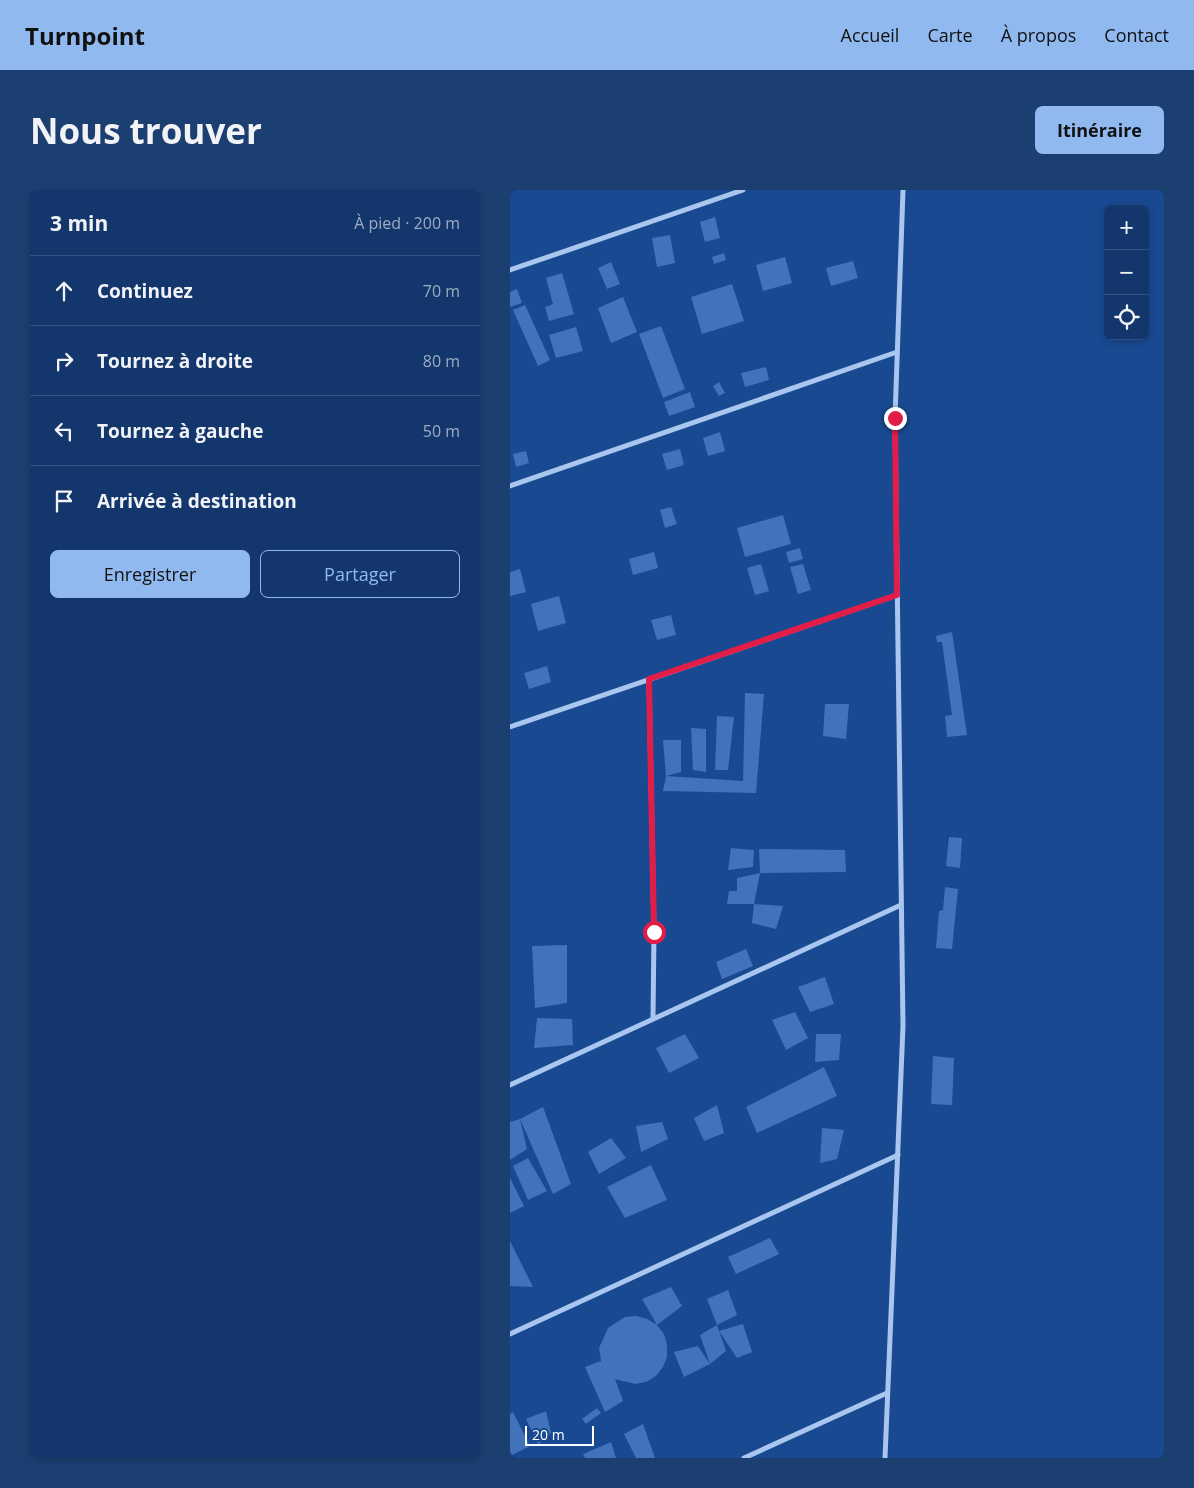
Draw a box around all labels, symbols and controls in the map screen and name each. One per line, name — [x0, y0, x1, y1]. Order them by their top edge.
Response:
text: Turnpoint — [25, 19, 145, 52]
text: Accueil — [841, 23, 899, 47]
text: Carte — [927, 23, 973, 47]
text: À propos — [1001, 23, 1076, 47]
text: Contact — [1104, 23, 1169, 47]
button: Itinéraire — [1035, 106, 1164, 154]
text: Nous trouver — [30, 107, 262, 154]
map controls — [1104, 205, 1149, 340]
button: + — [1104, 205, 1149, 250]
text: 3 min — [50, 209, 108, 237]
text: À pied · 200 m — [354, 212, 460, 234]
button: − — [1104, 250, 1149, 295]
icon: ahead — [50, 277, 78, 305]
text: Continuez — [97, 278, 193, 304]
text: 70 m — [423, 280, 460, 302]
button: locate — [1104, 295, 1149, 340]
icon: right — [50, 347, 78, 375]
text: Tournez à droite — [97, 348, 253, 374]
text: 80 m — [423, 350, 460, 372]
route end — [884, 407, 907, 430]
icon: left — [50, 417, 78, 445]
text: Tournez à gauche — [97, 418, 263, 444]
text: 50 m — [423, 420, 460, 442]
icon: arrive — [50, 487, 78, 515]
text: Arrivée à destination — [97, 488, 297, 514]
button: Enregistrer — [50, 550, 250, 598]
button: Partager — [260, 550, 460, 598]
route start — [643, 921, 666, 944]
scale bar — [525, 1423, 594, 1446]
text: 20 m — [532, 1425, 565, 1444]

